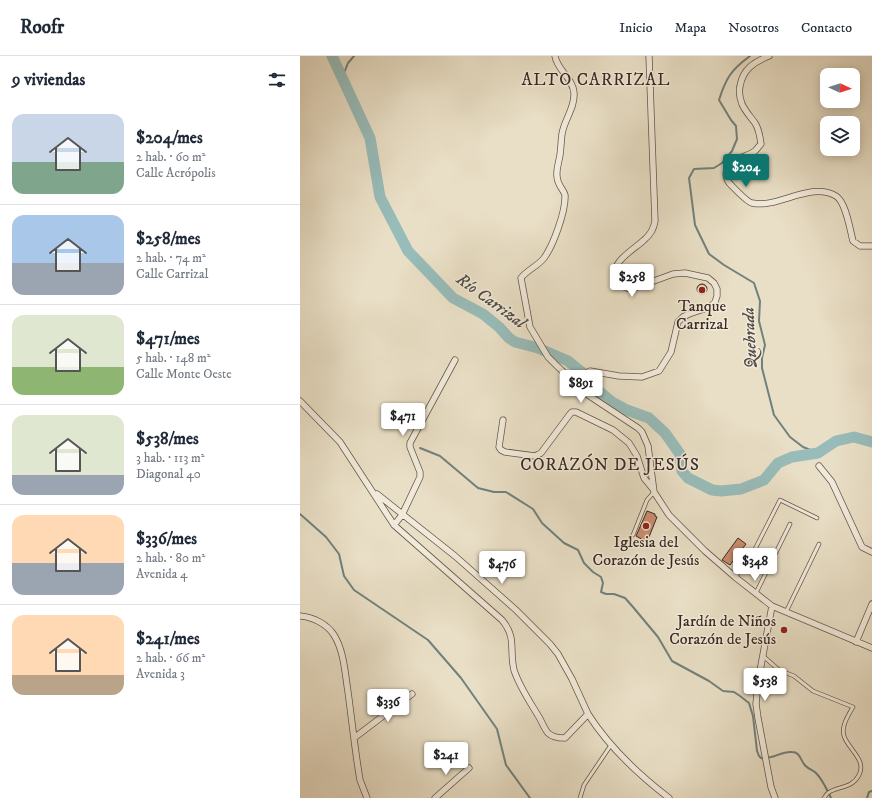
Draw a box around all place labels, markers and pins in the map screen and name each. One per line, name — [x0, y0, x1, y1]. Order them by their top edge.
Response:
pin: $204 — [722, 154, 770, 188]
pin: $258 — [608, 264, 656, 298]
marker: Tanque Carrizal — [697, 285, 707, 295]
place label: Tanque Carrizal — [676, 296, 728, 334]
pin: $891 — [557, 370, 605, 404]
pin: $471 — [379, 403, 427, 437]
marker: Iglesia del Corazón de Jesús — [641, 521, 651, 531]
place label: Iglesia del Corazón de Jesús — [593, 532, 699, 570]
pin: $348 — [731, 548, 779, 582]
pin: $476 — [478, 551, 526, 585]
place label: Jardín de Niños Corazón de Jesús — [669, 611, 776, 649]
marker: Jardín de Niños Corazón de Jesús — [779, 625, 789, 635]
pin: $538 — [741, 668, 789, 702]
pin: $336 — [364, 689, 412, 723]
pin: $241 — [422, 742, 470, 776]

